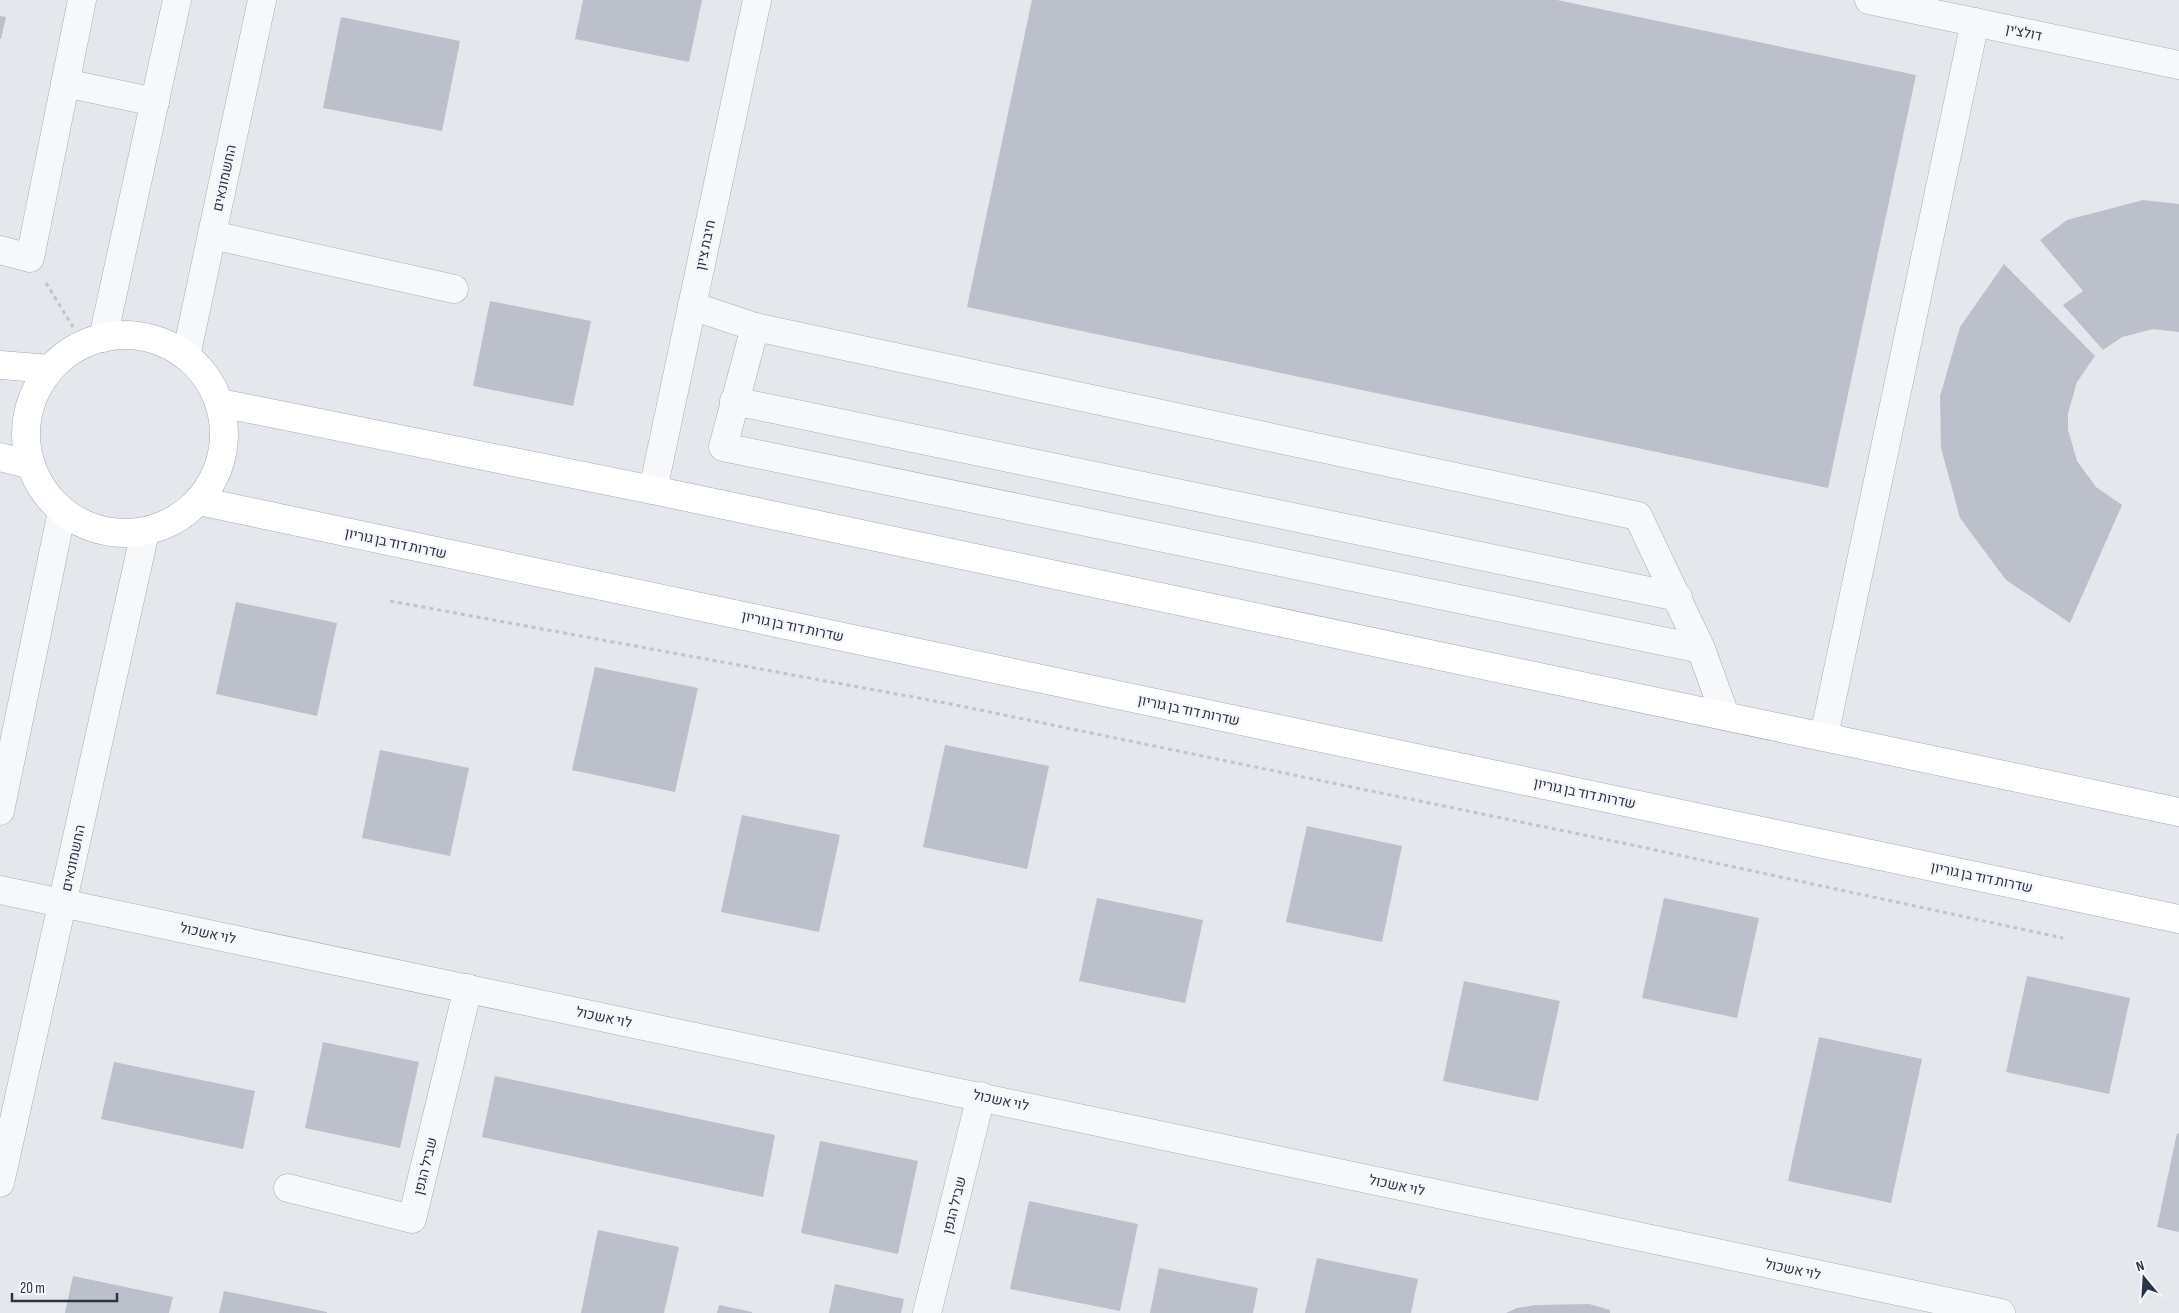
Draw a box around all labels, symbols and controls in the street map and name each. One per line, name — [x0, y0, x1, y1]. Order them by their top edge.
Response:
street label: דולצ'ין — [2004, 20, 2044, 45]
street label: החשמונאים — [209, 143, 240, 213]
street label: חיבת ציון — [692, 218, 719, 272]
street label: שדרות דוד בן גוריון — [343, 524, 448, 563]
street label: שדרות דוד בן גוריון — [740, 607, 845, 646]
street label: שדרות דוד בן גוריון — [1136, 691, 1241, 730]
street label: שדרות דוד בן גוריון — [1532, 774, 1637, 813]
street label: החשמונאים — [58, 823, 89, 893]
street label: שדרות דוד בן גוריון — [1929, 858, 2034, 897]
street label: לוי אשכול — [178, 919, 237, 948]
street label: לוי אשכול — [574, 1003, 633, 1032]
street label: לוי אשכול — [971, 1086, 1030, 1115]
street label: שביל הגפן — [410, 1136, 441, 1197]
street label: לוי אשכול — [1367, 1171, 1426, 1200]
street label: שביל הגפן — [939, 1175, 970, 1236]
north arrow — [2119, 1253, 2169, 1303]
street label: לוי אשכול — [1763, 1255, 1822, 1284]
text: N — [2134, 1257, 2146, 1275]
scale bar — [12, 1270, 118, 1302]
text: 20 m — [20, 1279, 45, 1298]

